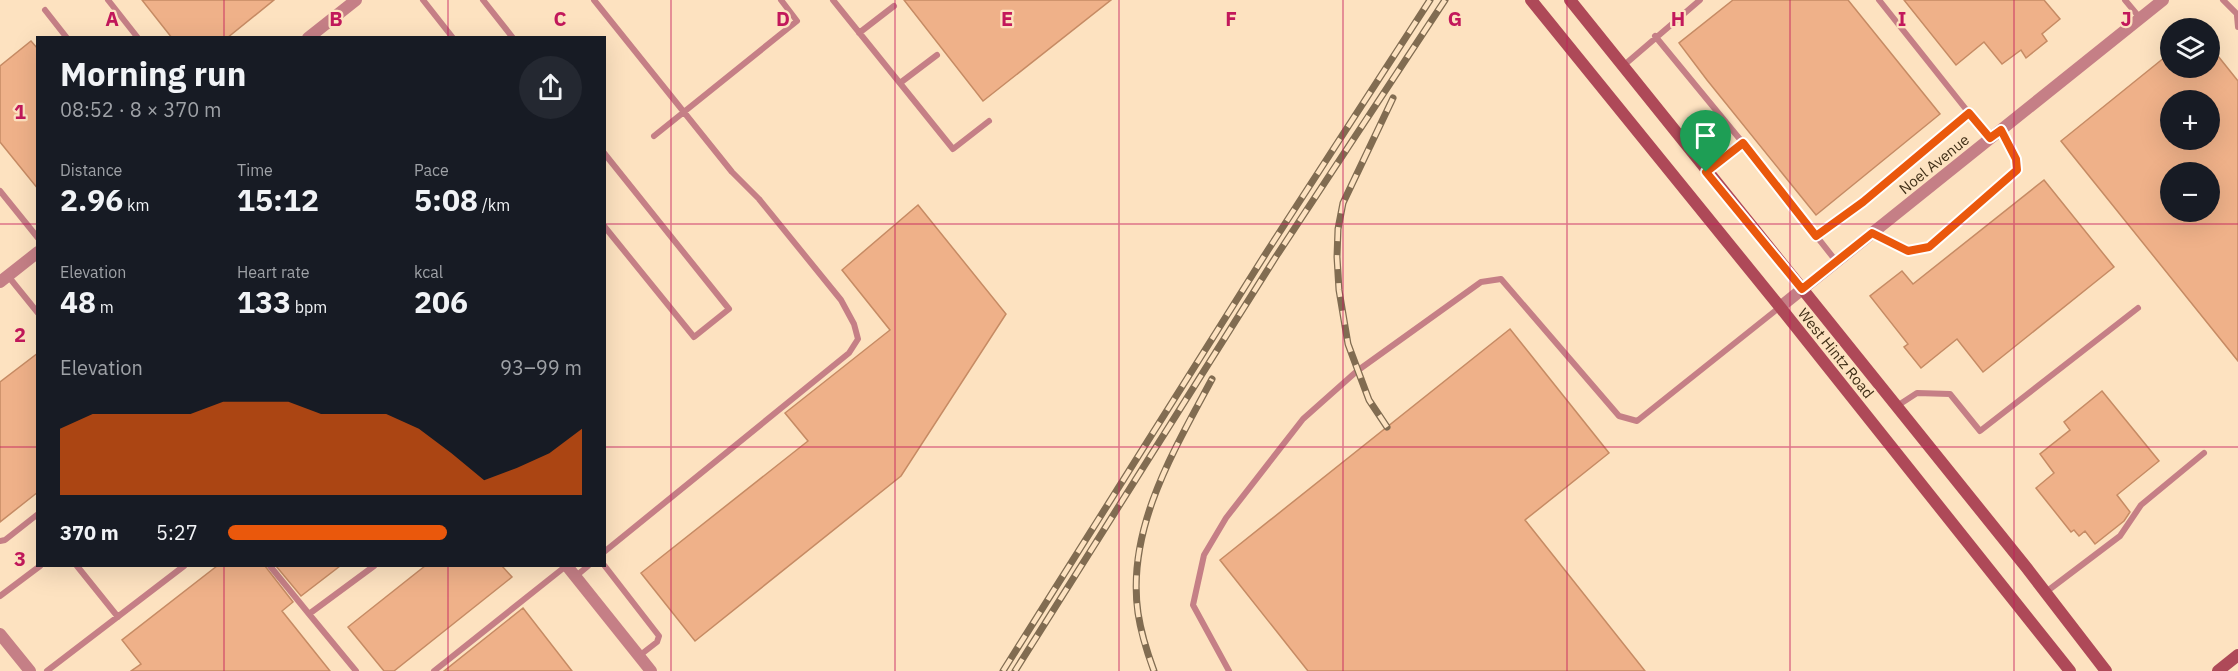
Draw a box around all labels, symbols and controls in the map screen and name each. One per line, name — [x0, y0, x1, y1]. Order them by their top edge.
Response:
text: A — [105, 5, 119, 32]
text: B — [329, 5, 343, 32]
text: C — [553, 5, 567, 32]
text: D — [776, 5, 790, 32]
text: E — [1001, 5, 1013, 32]
text: F — [1225, 5, 1237, 32]
text: G — [1448, 5, 1462, 32]
text: H — [1671, 5, 1685, 32]
text: I — [1898, 5, 1906, 32]
text: J — [2120, 5, 2132, 32]
map controls — [2160, 18, 2220, 222]
button: layers — [2160, 18, 2220, 78]
text: Morning run — [60, 52, 246, 95]
button: share — [519, 56, 582, 119]
button: + — [2160, 90, 2220, 150]
text: 08:52 · 8 × 370 m — [60, 96, 221, 123]
text: 1 — [14, 98, 26, 125]
pin — [1680, 110, 1731, 172]
icon: arrive — [1689, 119, 1722, 152]
street label: Noel Avenue — [1895, 130, 1973, 198]
text: Distance — [60, 160, 122, 180]
text: Time — [237, 160, 273, 180]
text: Pace — [414, 160, 449, 180]
button: − — [2160, 162, 2220, 222]
text: 2.96 — [60, 180, 123, 219]
text: 15:12 — [237, 180, 319, 219]
text: 5:08 — [414, 180, 478, 219]
text: km — [123, 195, 150, 215]
text: /km — [478, 195, 510, 215]
text: Elevation — [60, 262, 126, 282]
text: Heart rate — [237, 262, 310, 282]
text: kcal — [414, 262, 443, 282]
text: 48 — [60, 282, 96, 321]
text: 133 — [237, 282, 291, 321]
text: 206 — [414, 282, 468, 321]
text: m — [96, 297, 114, 317]
text: bpm — [291, 297, 327, 317]
street label: West Hintz Road — [1794, 304, 1878, 402]
text: 2 — [14, 321, 26, 348]
text: Elevation — [60, 354, 143, 381]
text: 93–99 m — [500, 354, 582, 381]
text: 370 m — [60, 519, 119, 546]
text: 5:27 — [156, 519, 198, 546]
text: 3 — [14, 545, 26, 572]

